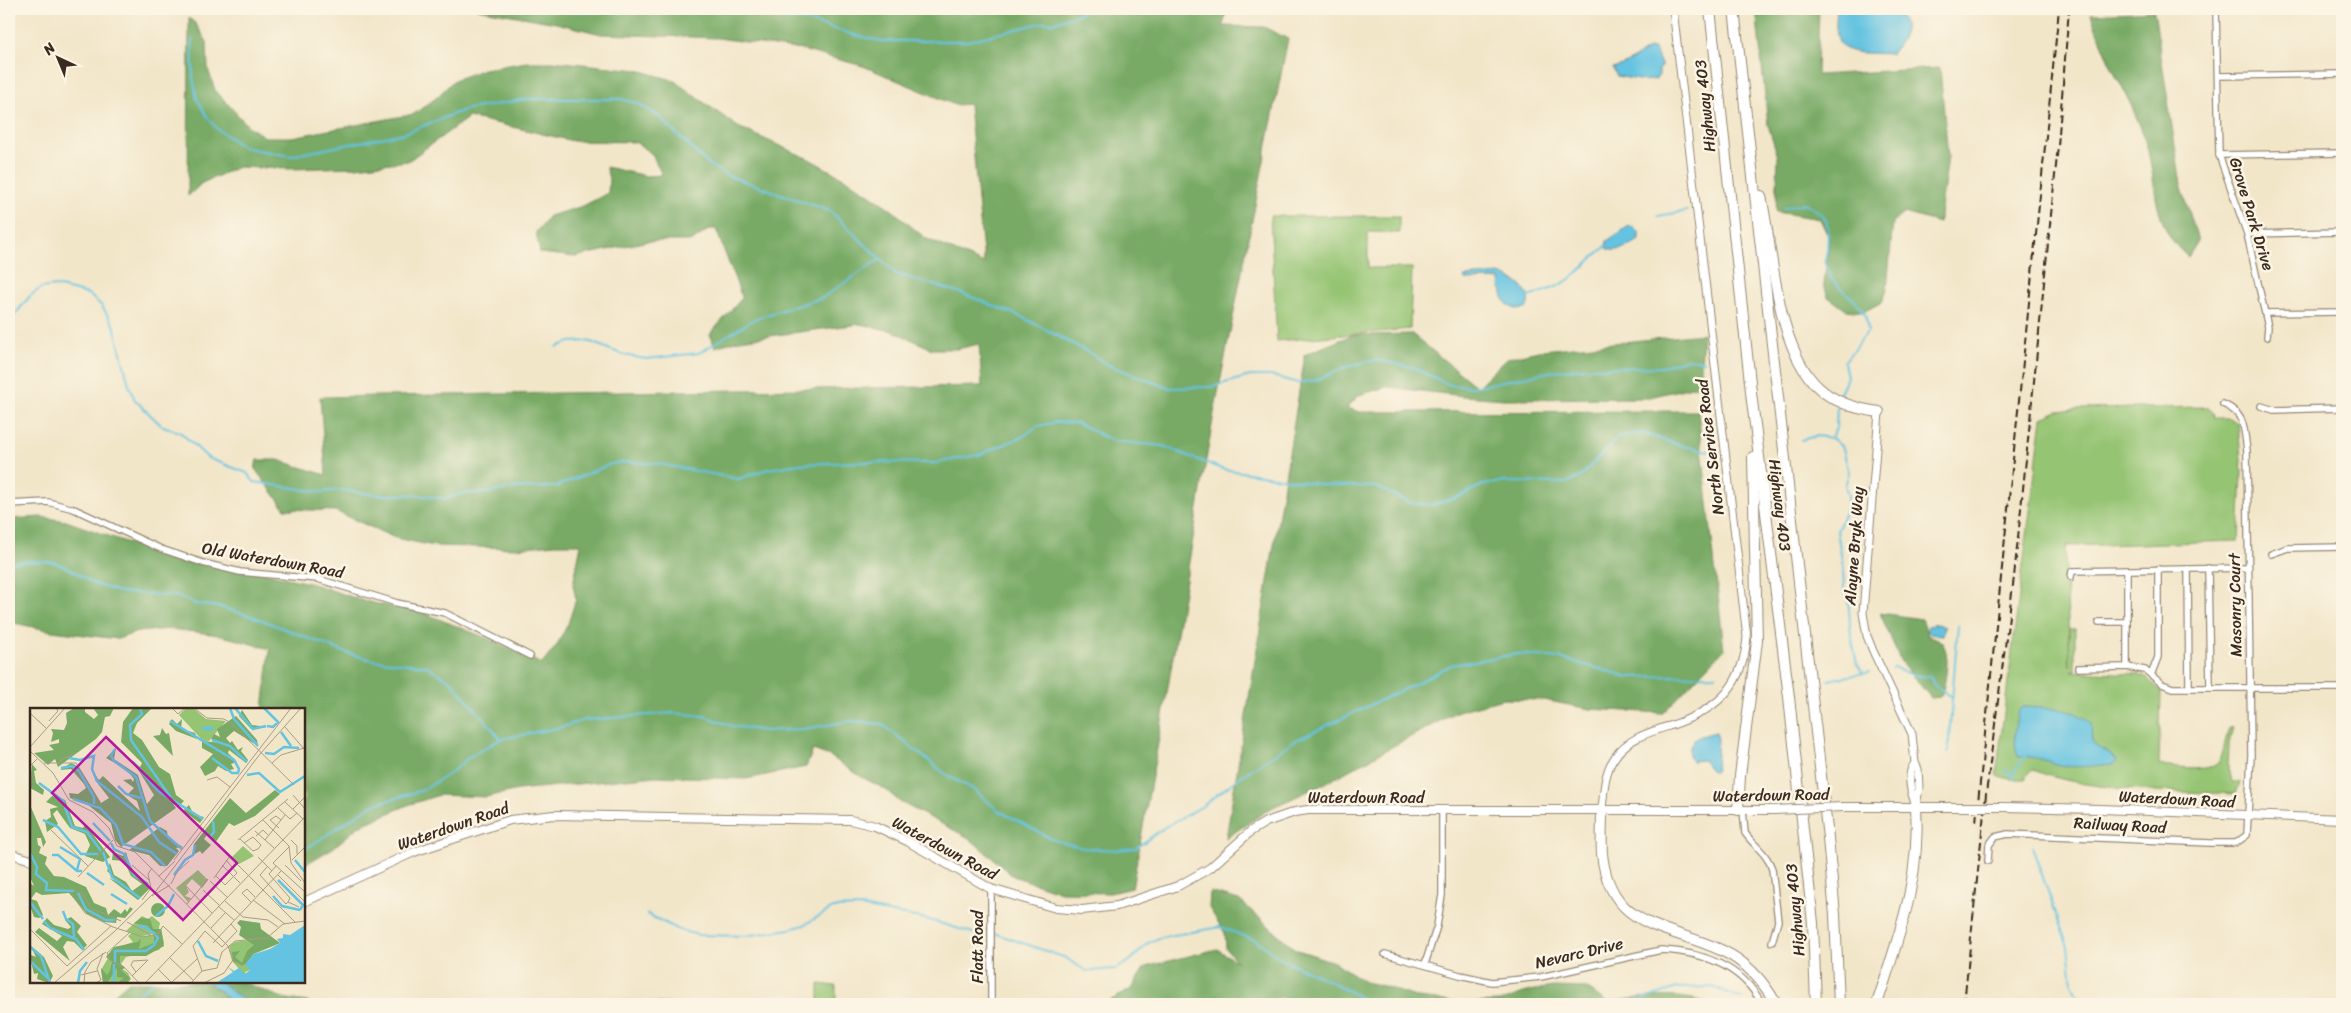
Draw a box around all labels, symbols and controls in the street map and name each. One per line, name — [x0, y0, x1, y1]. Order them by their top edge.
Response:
north arrow — [32, 32, 82, 82]
text: N — [36, 36, 62, 62]
street label: Highway 403 — [1686, 58, 1724, 154]
street label: Grove Park Drive — [2221, 154, 2283, 274]
street label: North Service Road — [1687, 376, 1733, 517]
street label: Highway 403 — [1760, 457, 1800, 553]
street label: Alayne Bryk Way — [1835, 485, 1873, 607]
street label: Old Waterdown Road — [200, 533, 348, 587]
street label: Masonry Court — [2220, 552, 2250, 657]
inset map — [30, 708, 305, 983]
street label: Waterdown Road — [1712, 779, 1831, 811]
street label: Waterdown Road — [2118, 781, 2238, 817]
street label: Waterdown Road — [1308, 783, 1426, 812]
street label: Waterdown Road — [393, 793, 514, 859]
street label: Waterdown Road — [887, 808, 1005, 889]
street label: Railway Road — [2073, 808, 2168, 842]
street label: Highway 403 — [1776, 862, 1813, 957]
street label: Flatt Road — [963, 909, 992, 984]
street label: Nevarc Drive — [1532, 929, 1626, 977]

